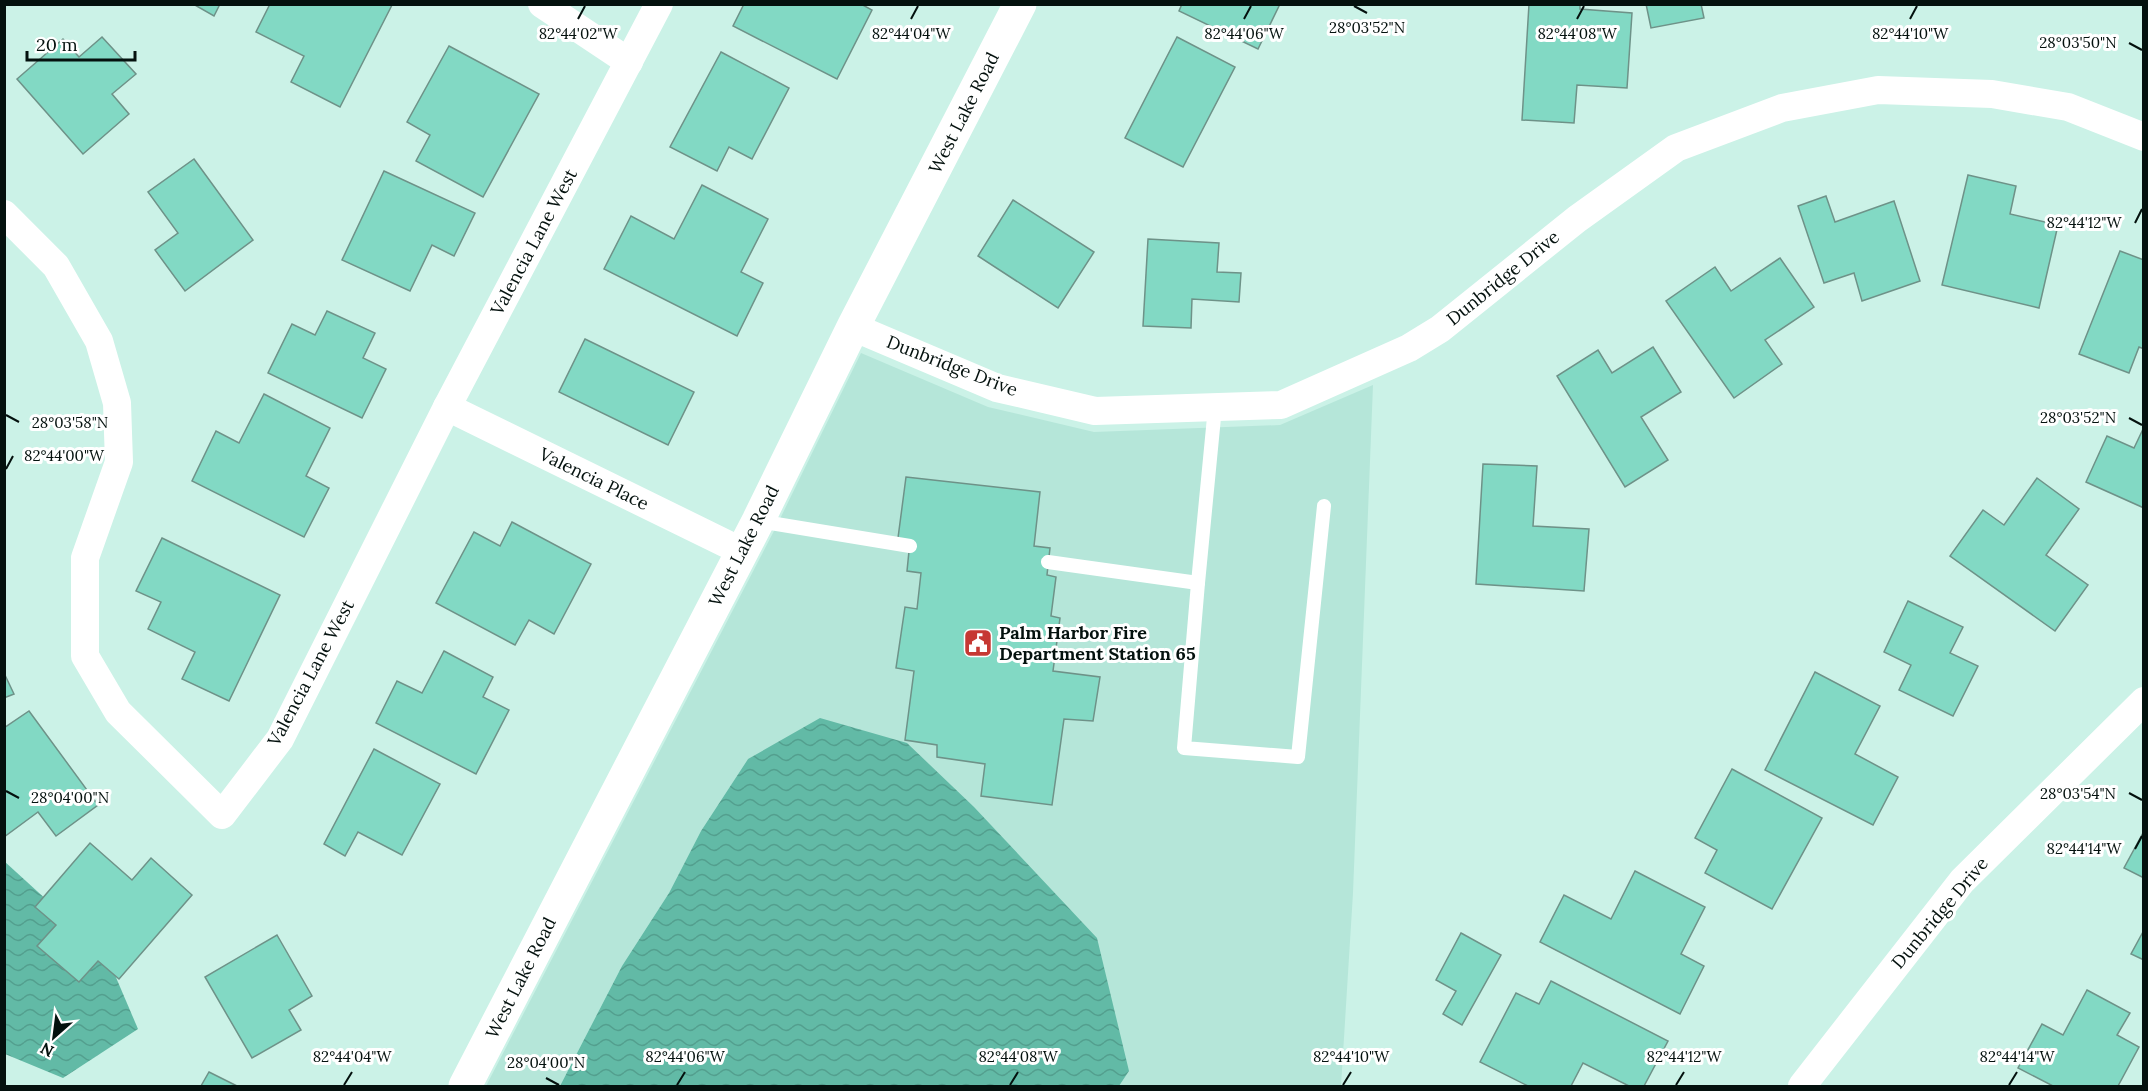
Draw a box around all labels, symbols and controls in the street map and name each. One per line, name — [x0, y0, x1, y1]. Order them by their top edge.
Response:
text: 28°03'52"N — [1329, 18, 1405, 37]
scale bar — [27, 24, 135, 62]
text: 82°44'02"W — [539, 24, 618, 43]
text: 82°44'04"W — [872, 24, 951, 43]
text: 82°44'06"W — [1204, 24, 1285, 43]
text: 82°44'08"W — [1537, 24, 1618, 43]
text: 82°44'10"W — [1872, 24, 1949, 43]
text: 20 m — [36, 33, 78, 56]
text: 28°03'50"N — [2039, 33, 2117, 52]
street label: West Lake Road — [923, 48, 1004, 177]
street label: Valencia Lane West — [485, 165, 582, 320]
text: 82°44'12"W — [2047, 213, 2123, 232]
street label: Dunbridge Drive — [1442, 225, 1564, 330]
street label: Dunbridge Drive — [883, 330, 1021, 401]
text: 28°03'52"N — [2040, 408, 2116, 427]
text: 28°03'58"N — [32, 413, 108, 432]
street label: Valencia Place — [535, 442, 653, 515]
text: 82°44'00"W — [24, 446, 105, 465]
street label: West Lake Road — [703, 481, 784, 610]
street label: Valencia Lane West — [262, 596, 359, 751]
place label: Palm Harbor Fire Department Station 65 — [999, 621, 1196, 665]
public building icon: Palm Harbor Fire Department Station 65 — [962, 627, 994, 659]
text: 28°03'54"N — [2040, 784, 2116, 803]
text: 28°04'00"N — [31, 788, 109, 807]
text: 82°44'14"W — [2047, 839, 2122, 858]
street label: Dunbridge Drive — [1886, 852, 1993, 973]
street label: West Lake Road — [480, 913, 561, 1042]
north arrow — [24, 1007, 84, 1067]
text: N — [37, 1039, 57, 1062]
text: 82°44'04"W — [313, 1047, 392, 1066]
text: 82°44'06"W — [645, 1047, 726, 1066]
text: 82°44'08"W — [978, 1047, 1059, 1066]
text: 82°44'10"W — [1313, 1047, 1390, 1066]
text: 82°44'12"W — [1647, 1047, 1723, 1066]
text: 82°44'14"W — [1980, 1047, 2055, 1066]
text: 28°04'00"N — [507, 1053, 585, 1072]

